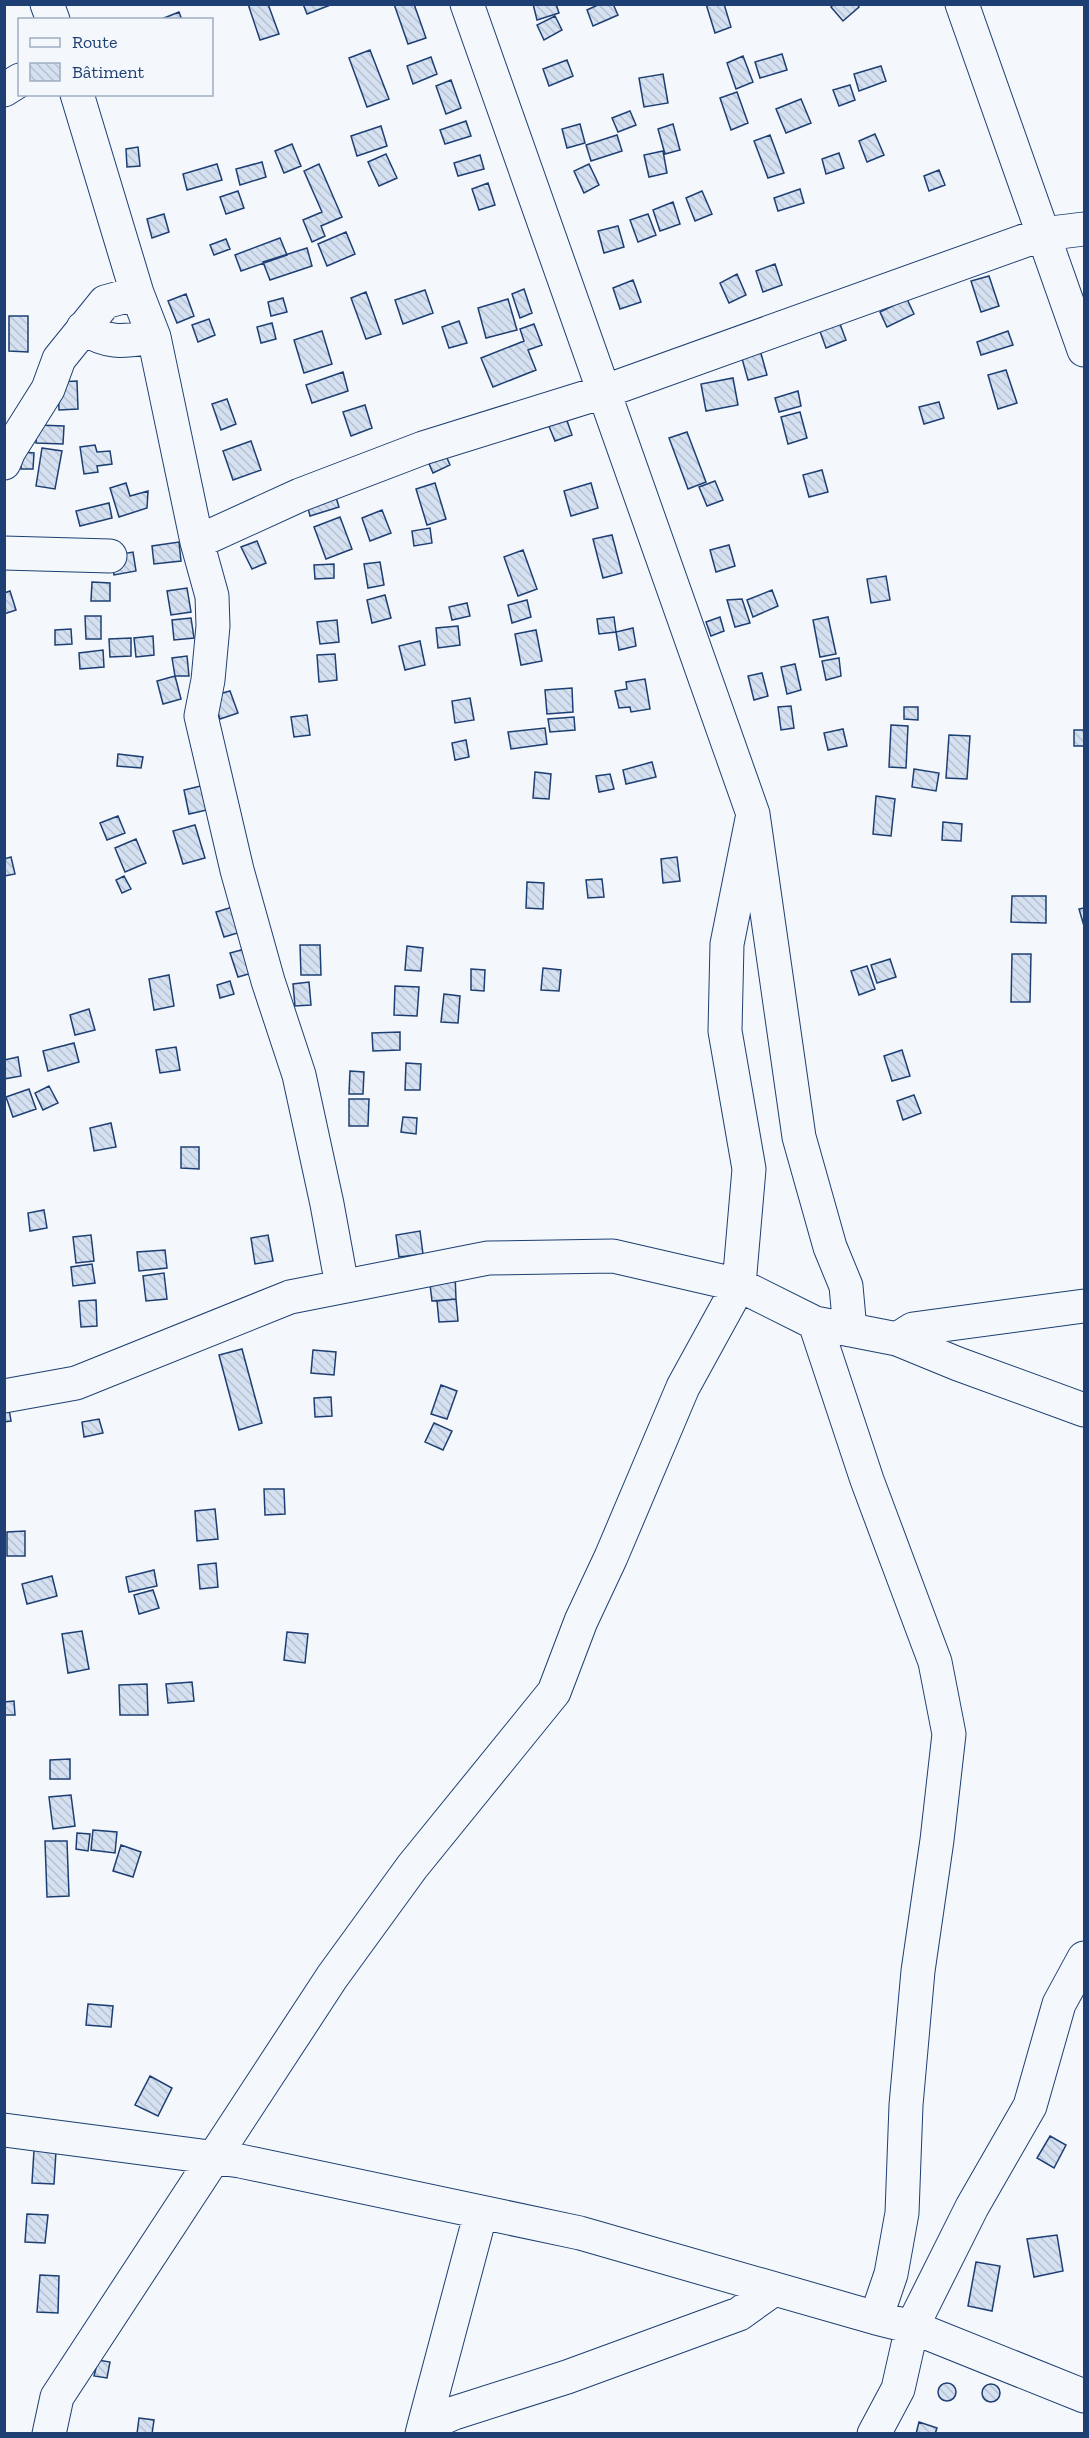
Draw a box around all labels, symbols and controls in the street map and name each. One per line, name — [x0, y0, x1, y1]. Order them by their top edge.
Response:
legend — [18, 18, 213, 96]
text: Route — [72, 31, 117, 53]
text: Bâtiment — [72, 61, 145, 83]

